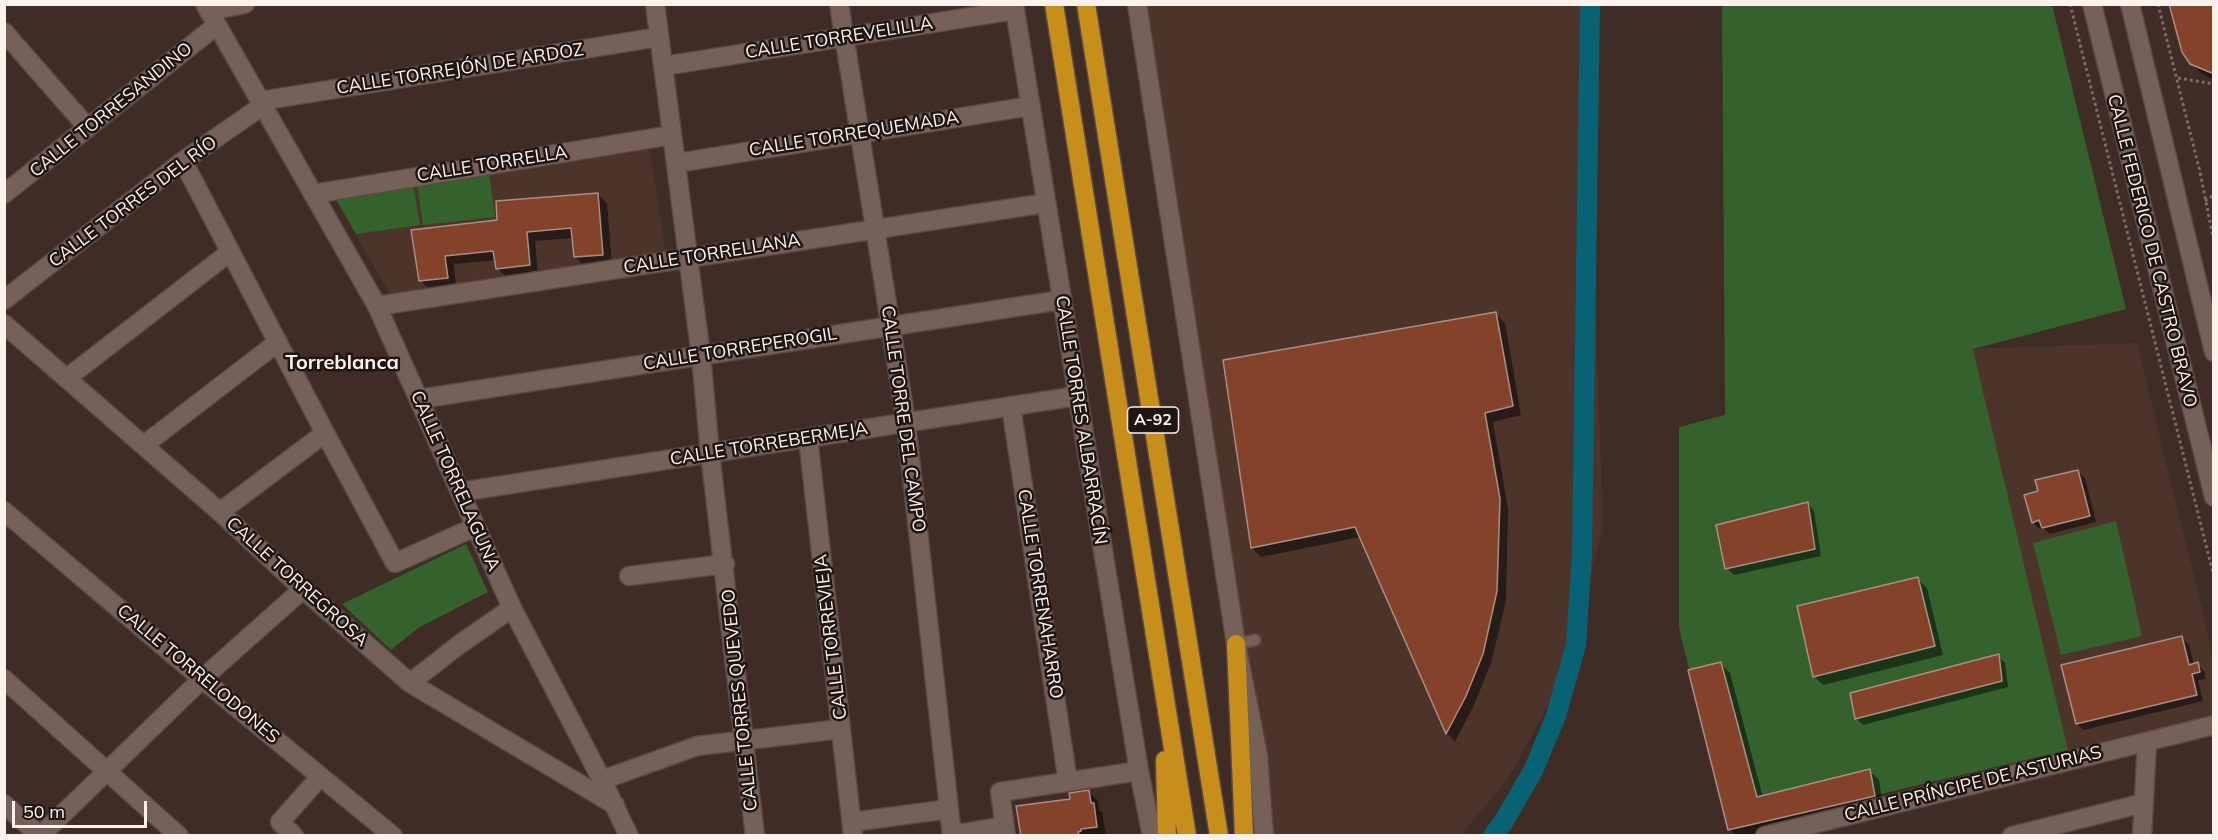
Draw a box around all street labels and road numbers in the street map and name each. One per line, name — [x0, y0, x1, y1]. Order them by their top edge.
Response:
street label: CALLE TORREVELILLA — [744, 13, 934, 63]
street label: CALLE TORRESANDINO — [25, 38, 197, 182]
street label: CALLE TORREJÓN DE ARDOZ — [335, 39, 585, 99]
street label: CALLE FEDERICO DE CASTRO BRAVO — [2103, 92, 2201, 410]
street label: CALLE TORREQUEMADA — [747, 107, 961, 161]
street label: CALLE TORRES DEL RÍO — [45, 132, 221, 272]
street label: CALLE TORRELLA — [415, 141, 569, 187]
street label: CALLE TORRELLANA — [622, 229, 802, 279]
street label: CALLE TORRES ALBARRACÍN — [1051, 294, 1111, 546]
street label: CALLE TORRE DEL CAMPO — [876, 304, 930, 534]
street label: CALLE TORREPEROGIL — [642, 323, 838, 375]
street label: CALLE TORRELAGUNA — [405, 388, 505, 574]
road number: A-92 — [1128, 407, 1178, 433]
street label: CALLE TORREBERMEJA — [668, 418, 870, 470]
street label: CALLE TORRENAHARRO — [1013, 488, 1067, 700]
street label: CALLE TORREGROSA — [222, 513, 372, 651]
street label: CALLE TORREVIEJA — [810, 553, 852, 721]
street label: CALLE TORRES QUEVEDO — [718, 588, 762, 812]
street label: CALLE TORRELODONES — [113, 600, 283, 748]
street label: CALLE PRÍNCIPE DE ASTURIAS — [1842, 742, 2104, 826]

